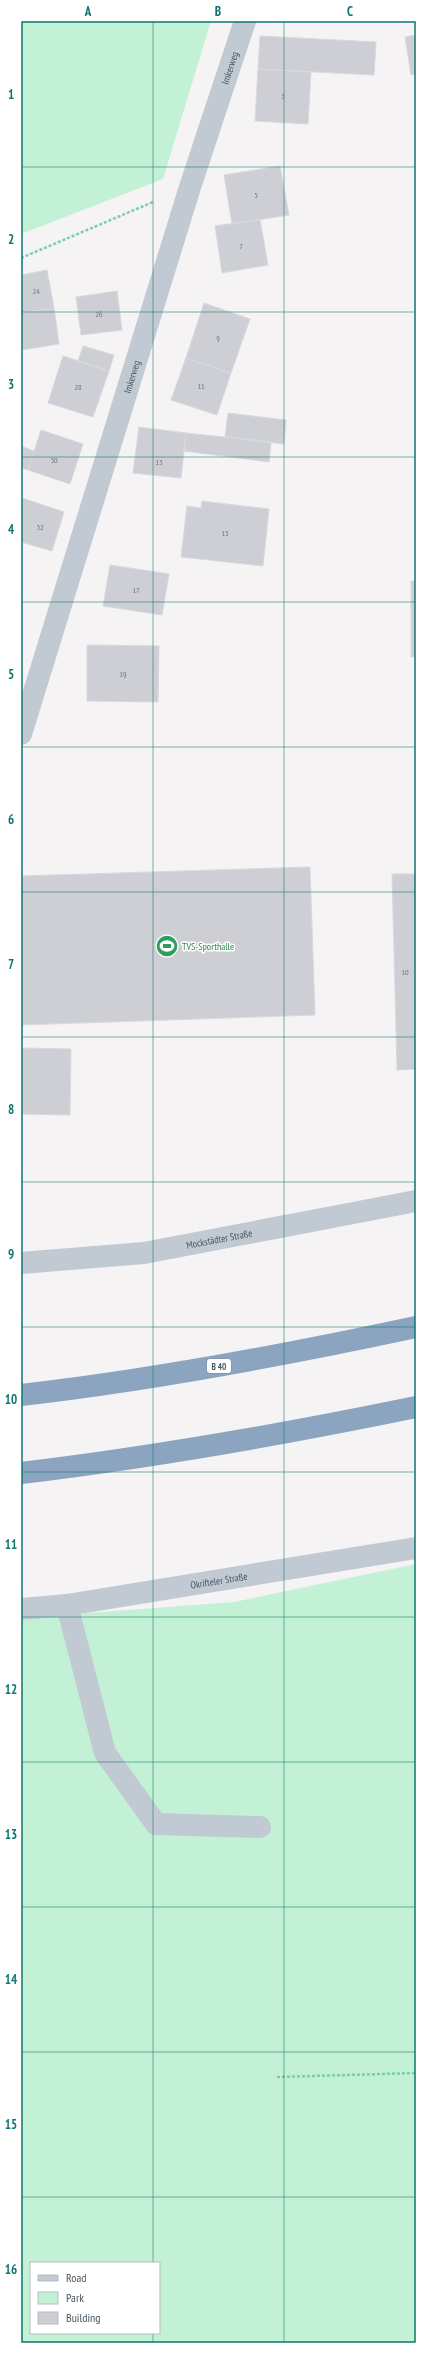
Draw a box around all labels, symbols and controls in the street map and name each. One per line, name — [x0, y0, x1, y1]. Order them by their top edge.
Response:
text: A — [84, 3, 92, 20]
text: B — [215, 3, 221, 20]
text: C — [347, 3, 353, 20]
street label: Imkerweg — [218, 50, 241, 86]
text: 1 — [8, 86, 14, 103]
house number: 3 — [281, 91, 285, 101]
house number: 5 — [254, 190, 258, 200]
text: 2 — [8, 231, 14, 248]
house number: 7 — [239, 241, 243, 251]
house number: 24 — [32, 286, 40, 296]
house number: 26 — [95, 309, 103, 319]
house number: 9 — [216, 333, 220, 343]
street label: Imkerweg — [120, 359, 143, 395]
text: 3 — [8, 376, 14, 393]
house number: 11 — [197, 381, 205, 391]
house number: 28 — [74, 382, 82, 392]
house number: 30 — [50, 455, 58, 465]
house number: 13 — [155, 457, 163, 467]
text: 4 — [8, 521, 15, 538]
house number: 32 — [36, 522, 44, 532]
house number: 15 — [221, 528, 229, 538]
house number: 17 — [132, 585, 140, 595]
text: 5 — [8, 666, 14, 683]
house number: 19 — [119, 669, 127, 679]
text: 6 — [8, 811, 14, 828]
sports icon: TVS-Sporthalle — [154, 933, 180, 959]
place label: TVS-Sporthalle — [182, 940, 234, 953]
text: 7 — [8, 956, 14, 973]
house number: 10 — [401, 967, 409, 977]
text: 8 — [8, 1101, 14, 1118]
street label: Mockstädter Straße — [185, 1226, 253, 1251]
text: 9 — [8, 1246, 14, 1263]
road number: B 40 — [207, 1359, 231, 1373]
text: 10 — [5, 1391, 17, 1408]
text: 11 — [5, 1536, 17, 1553]
street label: Okrifteler Straße — [189, 1569, 248, 1591]
text: 12 — [5, 1681, 17, 1698]
text: 13 — [5, 1826, 17, 1843]
text: 14 — [5, 1971, 18, 1988]
text: 15 — [5, 2116, 17, 2133]
text: 16 — [5, 2261, 17, 2278]
legend — [30, 2262, 160, 2334]
text: Road — [66, 2270, 86, 2285]
text: Park — [66, 2290, 84, 2305]
text: Building — [66, 2310, 101, 2325]

